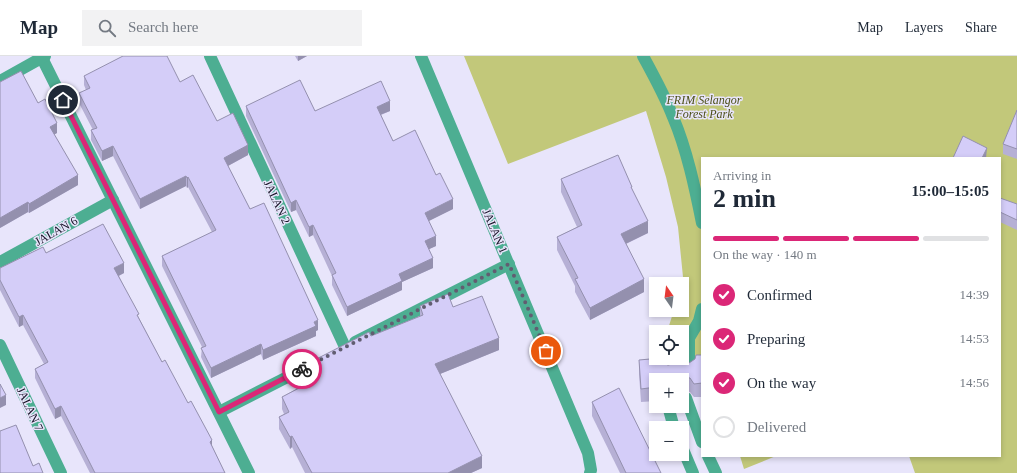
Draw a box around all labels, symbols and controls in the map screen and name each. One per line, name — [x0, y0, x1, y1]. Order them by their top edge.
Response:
search box — [82, 10, 362, 46]
text: Map — [20, 17, 58, 38]
icon: search — [96, 17, 118, 39]
text: Search here — [128, 19, 198, 35]
text: Map — [857, 20, 883, 35]
text: Layers — [905, 20, 943, 35]
text: Share — [965, 20, 997, 35]
pin — [46, 83, 80, 117]
icon: home — [52, 89, 74, 111]
park label: FRIM Selangor Forest Park — [666, 93, 742, 121]
text: Arriving in — [713, 168, 771, 183]
street label: JALAN 2 — [261, 178, 293, 226]
text: 15:00–15:05 — [912, 183, 989, 199]
text: 2 min — [713, 184, 776, 213]
street label: JALAN 1 — [479, 207, 511, 255]
street label: JALAN 6 — [32, 213, 80, 249]
text: On the way · 140 m — [713, 247, 817, 262]
north arrow — [649, 277, 689, 317]
map controls — [649, 277, 689, 461]
icon: check — [713, 284, 735, 306]
text: Confirmed — [747, 287, 812, 303]
text: 14:39 — [959, 287, 989, 302]
button: locate — [649, 325, 689, 365]
icon: check — [713, 328, 735, 350]
text: Preparing — [747, 331, 805, 347]
text: 14:53 — [959, 331, 989, 346]
pin — [529, 334, 563, 368]
icon: bag — [535, 340, 557, 362]
courier — [282, 349, 322, 389]
icon: bike — [291, 358, 313, 380]
icon: check — [713, 372, 735, 394]
button: + — [649, 373, 689, 413]
text: On the way — [747, 375, 816, 391]
text: 14:56 — [959, 375, 989, 390]
street label: JALAN 7 — [14, 385, 46, 433]
text: Delivered — [747, 419, 806, 435]
button: − — [649, 421, 689, 461]

